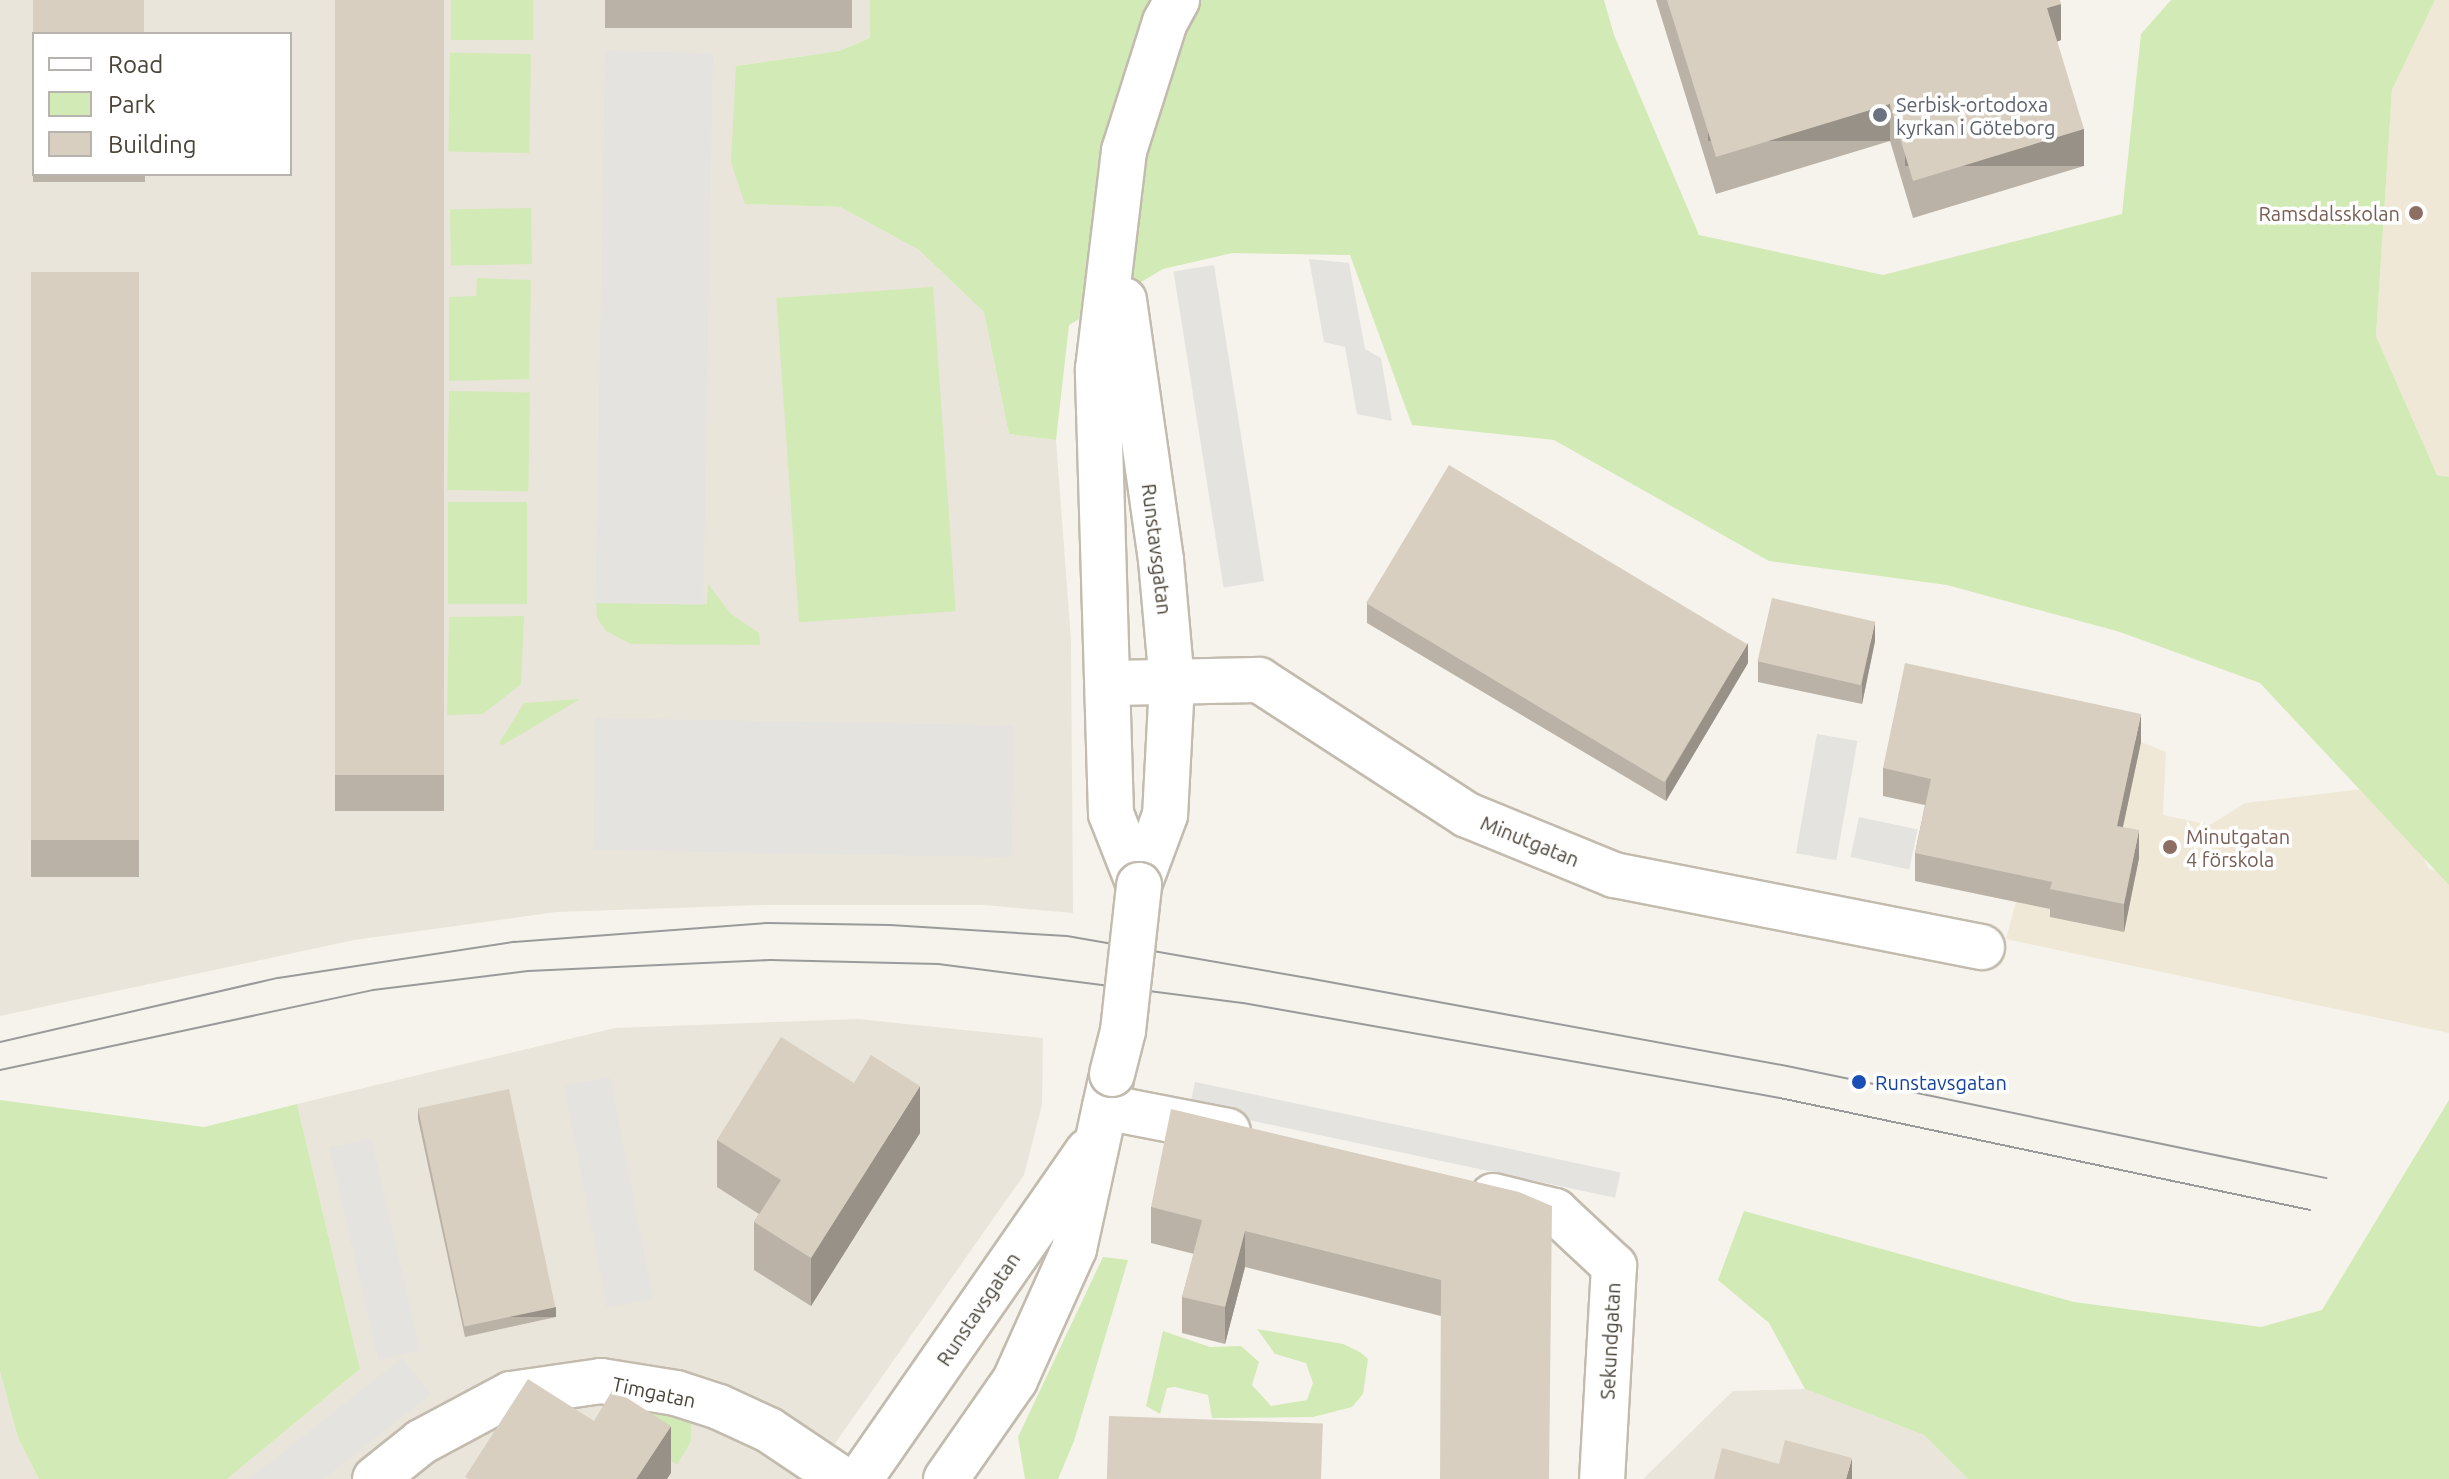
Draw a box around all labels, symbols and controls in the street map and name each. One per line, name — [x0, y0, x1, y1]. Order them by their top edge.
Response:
legend — [32, 32, 292, 176]
text: Road — [108, 51, 163, 78]
text: Park — [108, 91, 156, 118]
place label: Serbisk-ortodoxa kyrkan i Göteborg — [1896, 92, 2055, 139]
marker: Serbisk-ortodoxa kyrkan i Göteborg — [1871, 106, 1889, 124]
text: Building — [108, 131, 196, 158]
place label: Ramsdalsskolan — [2258, 201, 2400, 225]
marker: Ramsdalsskolan — [2407, 204, 2425, 222]
street label: Runstavsgatan — [1137, 482, 1177, 616]
street label: Minutgatan — [1477, 810, 1583, 872]
place label: Minutgatan 4 förskola — [2186, 824, 2290, 871]
marker: Minutgatan 4 förskola — [2161, 838, 2179, 856]
place label: Runstavsgatan — [1875, 1070, 2007, 1094]
marker: Runstavsgatan — [1850, 1073, 1868, 1091]
street label: Runstavsgatan — [931, 1248, 1025, 1370]
street label: Sekundgatan — [1595, 1282, 1625, 1400]
street label: Timgatan — [610, 1371, 698, 1413]

